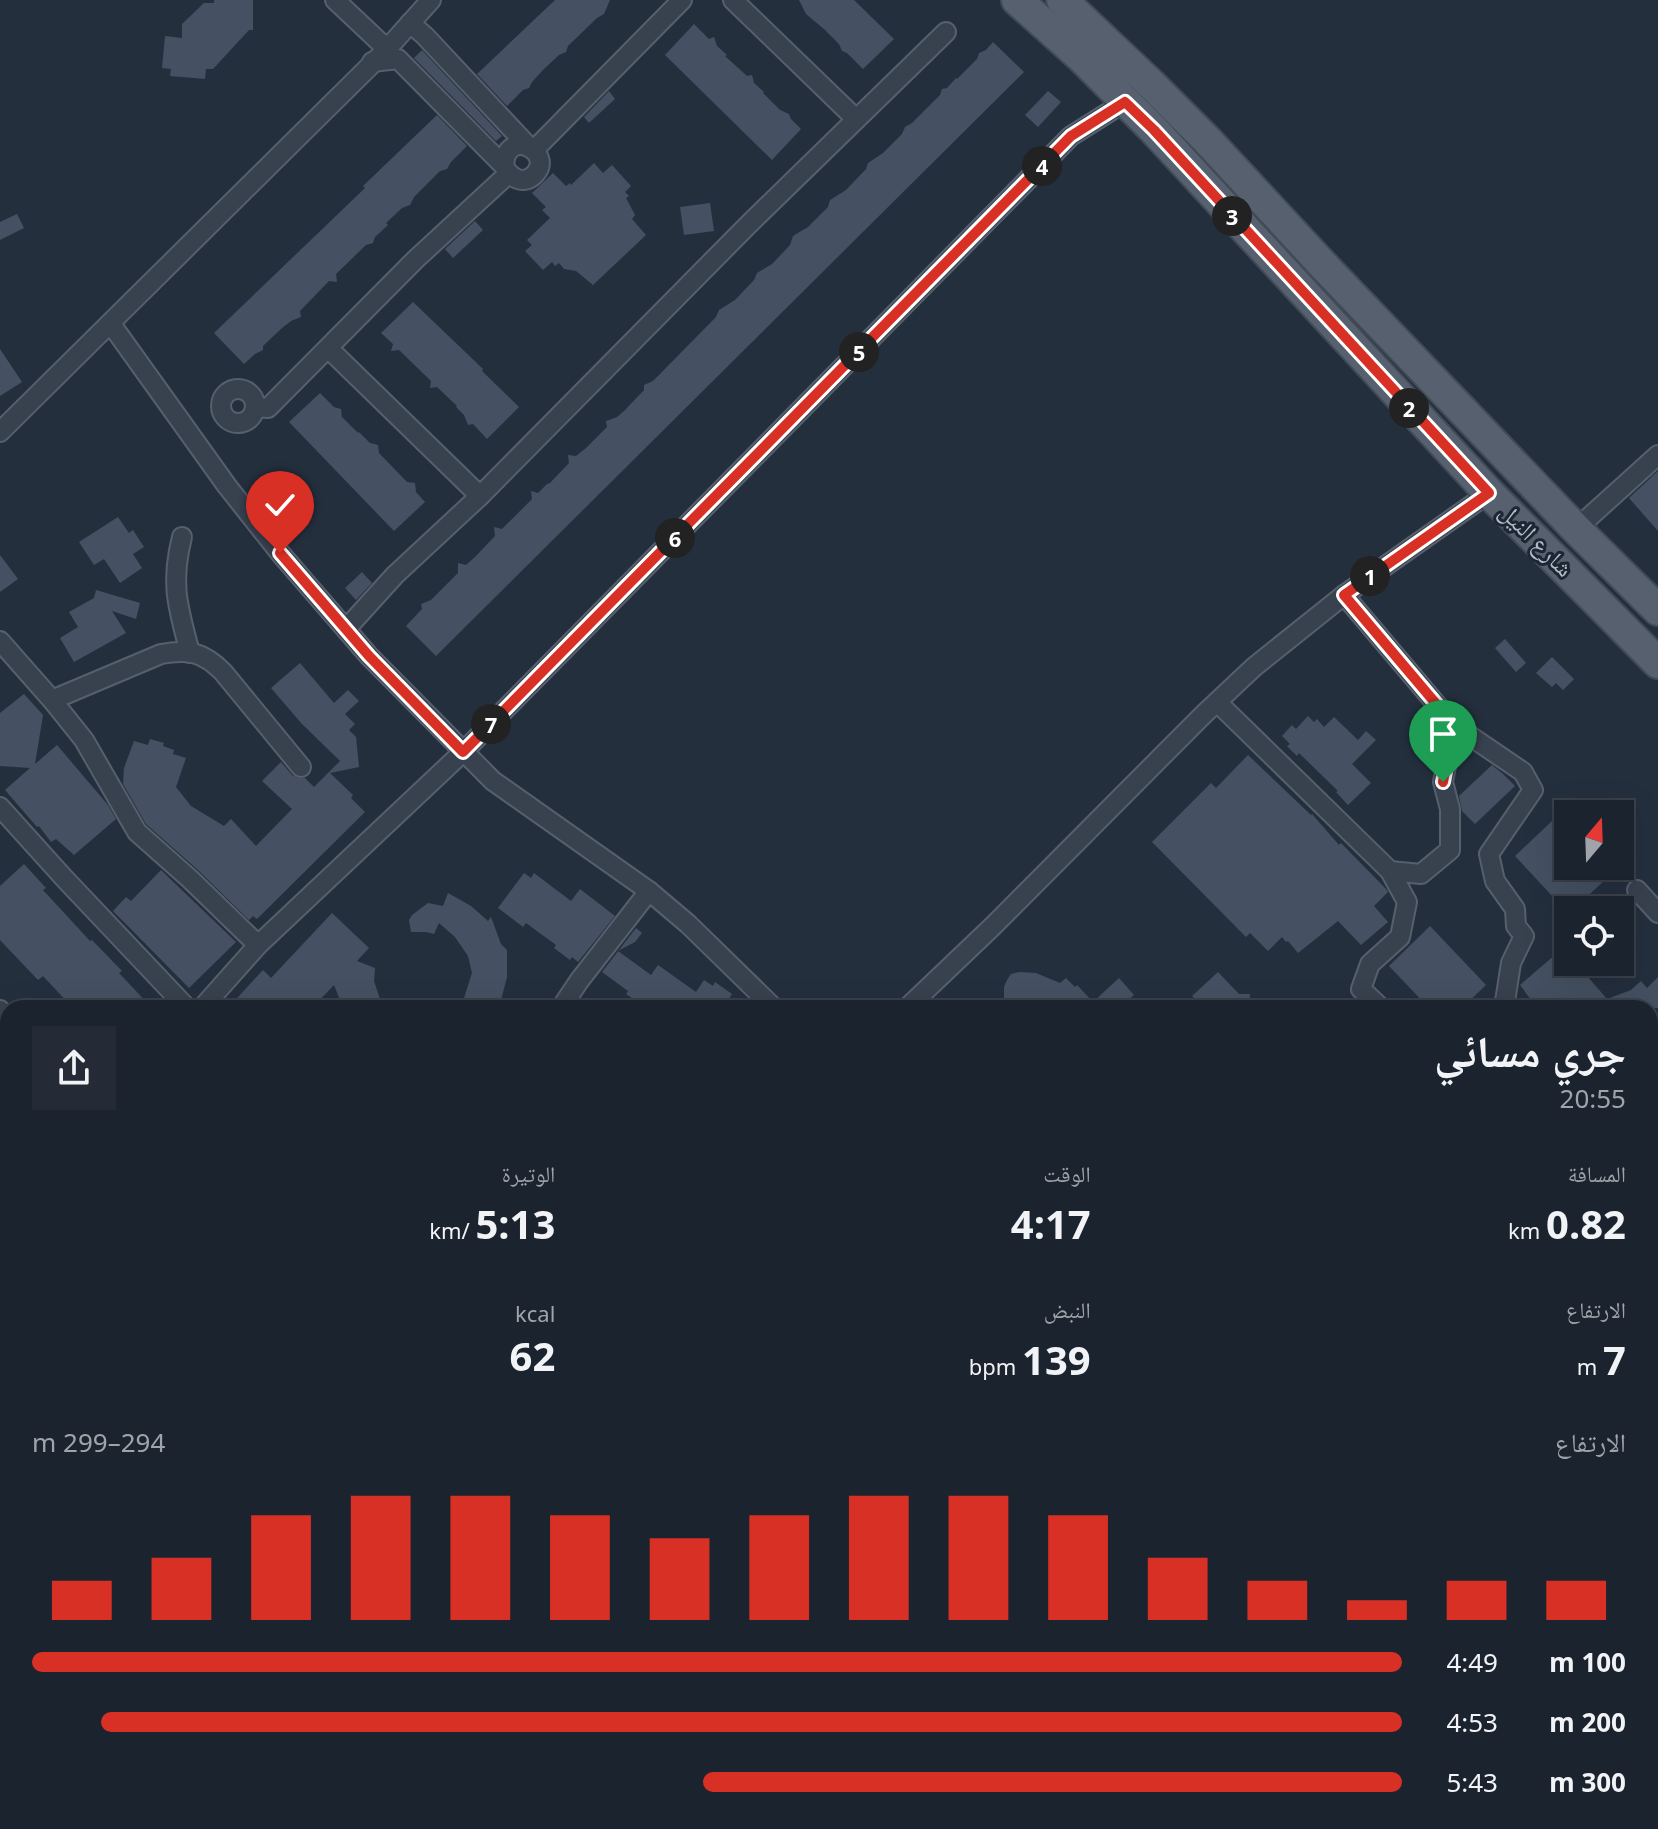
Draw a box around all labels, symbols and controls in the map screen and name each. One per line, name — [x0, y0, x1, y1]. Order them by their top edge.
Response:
pin: 4 — [1022, 146, 1062, 186]
text: 4 — [1036, 151, 1048, 181]
pin: 3 — [1212, 196, 1252, 236]
text: 3 — [1226, 201, 1238, 231]
pin: 5 — [839, 332, 879, 372]
text: 5 — [853, 337, 865, 367]
pin: 2 — [1389, 388, 1429, 428]
text: 2 — [1403, 393, 1415, 423]
pin — [246, 471, 314, 553]
icon: check — [258, 483, 302, 527]
street label: شارع النيل — [1493, 495, 1581, 583]
pin: 6 — [655, 518, 695, 558]
text: 6 — [669, 523, 681, 553]
pin: 1 — [1350, 556, 1390, 596]
text: 1 — [1364, 561, 1376, 591]
pin — [1409, 700, 1477, 782]
pin: 7 — [471, 704, 511, 744]
text: 7 — [485, 709, 497, 739]
icon: arrive — [1421, 712, 1465, 756]
north arrow — [1554, 800, 1634, 880]
map controls — [1554, 800, 1634, 976]
button: locate — [1554, 896, 1634, 976]
text: جري مسائي — [1434, 1020, 1626, 1080]
button: share — [32, 1026, 116, 1110]
text: 20:55 — [1560, 1080, 1626, 1116]
text: الوتيرة — [502, 1158, 555, 1188]
text: الوقت — [1043, 1158, 1091, 1188]
text: المسافة — [1568, 1158, 1626, 1188]
text: 5:13 — [475, 1196, 555, 1251]
text: 4:17 — [1011, 1196, 1091, 1251]
text: 0.82 — [1546, 1196, 1626, 1251]
text: /km — [429, 1215, 475, 1245]
text: km — [1508, 1215, 1546, 1245]
text: النبض — [1044, 1294, 1091, 1324]
text: الارتفاع — [1566, 1294, 1626, 1324]
text: kcal — [515, 1298, 555, 1328]
text: 62 — [510, 1328, 555, 1383]
text: 139 — [1022, 1332, 1091, 1387]
text: 7 — [1603, 1332, 1626, 1387]
text: bpm — [969, 1351, 1022, 1381]
text: m — [1577, 1351, 1603, 1381]
text: 294–299 m — [32, 1424, 165, 1460]
text: الارتفاع — [1555, 1424, 1626, 1460]
text: 4:49 — [1446, 1644, 1498, 1680]
text: 100 m — [1549, 1644, 1626, 1680]
text: 4:53 — [1446, 1704, 1498, 1740]
text: 200 m — [1549, 1704, 1626, 1740]
text: 5:43 — [1446, 1764, 1498, 1800]
text: 300 m — [1549, 1764, 1626, 1800]

